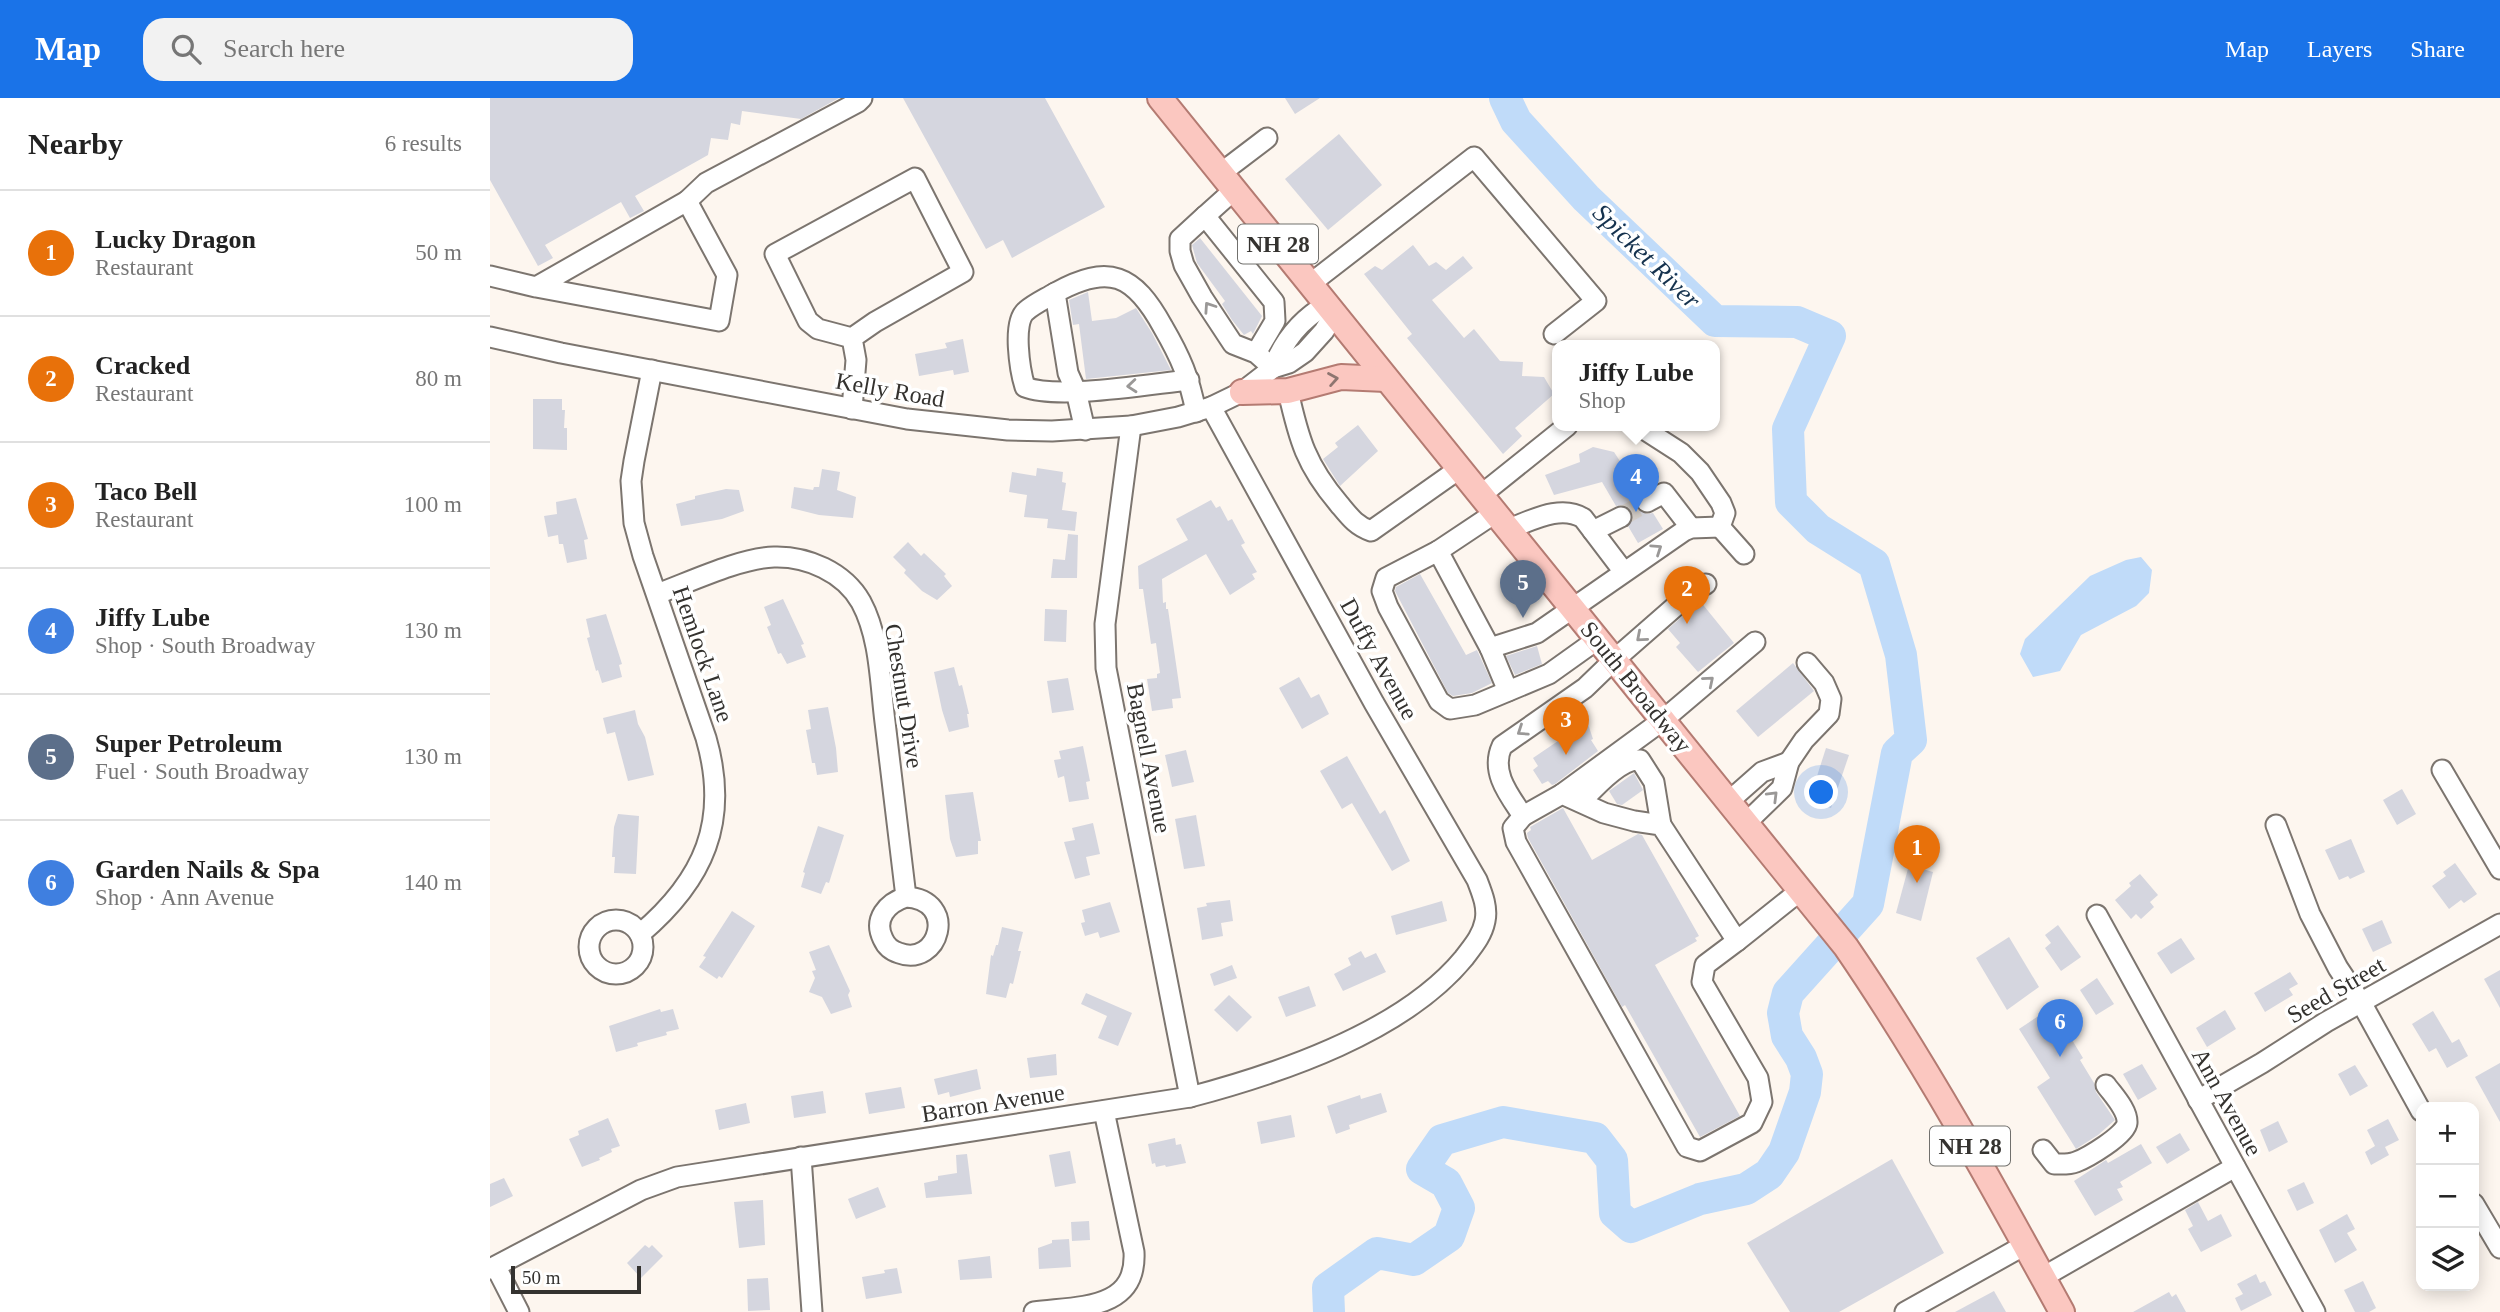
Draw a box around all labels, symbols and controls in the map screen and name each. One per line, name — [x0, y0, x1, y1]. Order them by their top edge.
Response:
search box — [143, 18, 633, 81]
icon: search — [167, 30, 205, 68]
text: Map — [35, 31, 101, 67]
text: Search here — [223, 34, 345, 63]
text: Map — [2225, 36, 2269, 62]
text: Layers — [2307, 36, 2372, 62]
text: Share — [2410, 36, 2465, 62]
text: Nearby — [28, 127, 123, 160]
text: 6 results — [385, 131, 462, 156]
water label: Spicket River — [1587, 198, 1707, 315]
text: Lucky Dragon — [95, 225, 256, 254]
road number: NH 28 — [1238, 225, 1318, 264]
text: 1 — [45, 240, 57, 265]
text: 50 m — [415, 240, 462, 265]
text: Restaurant — [95, 255, 193, 280]
one-way arrow — [1205, 302, 1217, 315]
popup — [1552, 340, 1720, 431]
text: Cracked — [95, 351, 190, 380]
text: Jiffy Lube — [1579, 358, 1693, 387]
text: 2 — [45, 366, 57, 391]
text: 80 m — [415, 366, 462, 391]
street label: Kelly Road — [834, 368, 946, 412]
one-way arrow — [1327, 373, 1339, 388]
one-way arrow — [1127, 378, 1138, 393]
text: Restaurant — [95, 381, 193, 406]
text: Shop — [1579, 388, 1626, 413]
pin: 4 — [1613, 454, 1659, 512]
text: Taco Bell — [95, 477, 197, 506]
text: 3 — [45, 492, 57, 517]
text: 100 m — [404, 492, 462, 517]
text: Restaurant — [95, 507, 193, 532]
one-way arrow — [1650, 545, 1663, 558]
pin: 5 — [1500, 560, 1546, 618]
pin: 2 — [1664, 566, 1710, 624]
street label: Hemlock Lane — [668, 583, 738, 725]
street label: Duffy Avenue — [1335, 594, 1423, 724]
text: Jiffy Lube — [95, 603, 210, 632]
street label: South Broadway — [1575, 616, 1697, 758]
text: 4 — [45, 618, 57, 643]
text: 130 m — [404, 618, 462, 643]
street label: Chestnut Drive — [880, 622, 928, 770]
one-way arrow — [1636, 629, 1649, 641]
text: Shop · South Broadway — [95, 633, 315, 658]
one-way arrow — [1700, 677, 1713, 689]
street label: Bagnell Avenue — [1122, 681, 1176, 835]
pin: 3 — [1543, 697, 1589, 755]
one-way arrow — [1517, 723, 1530, 735]
text: Super Petroleum — [95, 729, 283, 758]
text: 5 — [45, 744, 57, 769]
text: 130 m — [404, 744, 462, 769]
text: Fuel · South Broadway — [95, 759, 309, 784]
your location — [1804, 775, 1838, 809]
one-way arrow — [1765, 792, 1778, 805]
pin: 1 — [1894, 825, 1940, 883]
text: Garden Nails & Spa — [95, 855, 320, 884]
text: 6 — [45, 870, 57, 895]
text: 140 m — [404, 870, 462, 895]
text: Shop · Ann Avenue — [95, 885, 274, 910]
street label: Seed Street — [2282, 951, 2390, 1028]
pin: 6 — [2037, 999, 2083, 1057]
street label: Ann Avenue — [2187, 1044, 2267, 1160]
street label: Barron Avenue — [920, 1079, 1066, 1127]
map controls — [2416, 1102, 2479, 1291]
button: + — [2416, 1102, 2479, 1165]
road number: NH 28 — [1930, 1126, 2010, 1166]
button: − — [2416, 1165, 2479, 1228]
button: layers — [2416, 1228, 2479, 1291]
scale bar — [511, 1263, 640, 1295]
text: 50 m — [522, 1267, 561, 1288]

